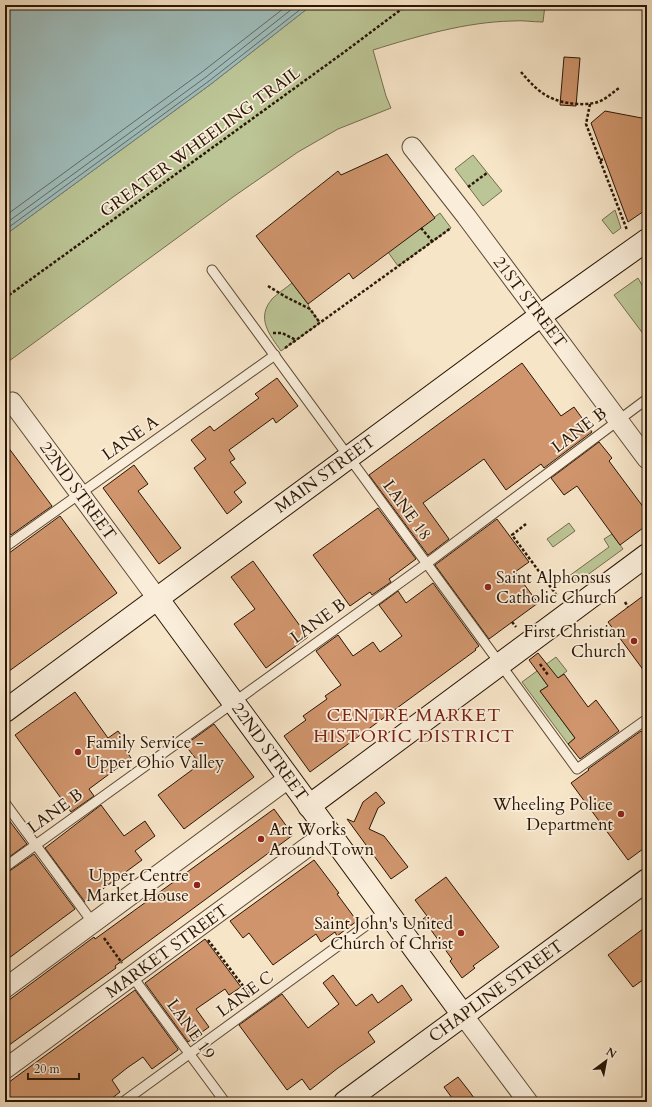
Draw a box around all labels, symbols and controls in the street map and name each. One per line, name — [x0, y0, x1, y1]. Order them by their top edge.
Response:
street label: GREATER WHEELING TRAIL — [95, 61, 305, 222]
street label: 21ST STREET — [488, 251, 572, 353]
street label: LANE B — [547, 402, 611, 458]
street label: LANE A — [97, 410, 164, 466]
street label: MAIN STREET — [270, 430, 380, 518]
street label: 22ND STREET — [34, 437, 122, 545]
street label: LANE 18 — [377, 475, 437, 545]
place label: Saint Alphonsus Catholic Church — [496, 566, 617, 609]
marker: Saint Alphonsus Catholic Church — [483, 582, 493, 592]
street label: LANE B — [286, 593, 350, 649]
place label: First Christian Church — [524, 620, 627, 663]
marker: First Christian Church — [629, 636, 639, 646]
street label: 22ND STREET — [226, 698, 314, 806]
district label: CENTRE MARKET HISTORIC DISTRICT — [313, 703, 515, 749]
place label: Family Service - Upper Ohio Valley — [86, 731, 224, 774]
marker: Family Service - Upper Ohio Valley — [73, 747, 83, 757]
street label: LANE B — [23, 783, 87, 839]
place label: Wheeling Police Department — [492, 793, 614, 836]
marker: Wheeling Police Department — [616, 809, 626, 819]
place label: Art Works Around Town — [269, 818, 374, 861]
marker: Art Works Around Town — [256, 834, 266, 844]
place label: Upper Centre Market House — [87, 864, 189, 907]
marker: Upper Centre Market House — [192, 880, 202, 890]
street label: MARKET STREET — [101, 899, 233, 1003]
place label: Saint John's United Church of Christ — [314, 912, 454, 955]
marker: Saint John's United Church of Christ — [456, 928, 466, 938]
street label: CHAPLINE STREET — [424, 934, 568, 1048]
street label: LANE C — [212, 966, 278, 1022]
street label: LANE 19 — [161, 994, 221, 1064]
north arrow — [586, 1041, 626, 1081]
text: N — [603, 1044, 619, 1062]
scale bar — [28, 1055, 79, 1081]
text: 20 m — [34, 1061, 61, 1077]

